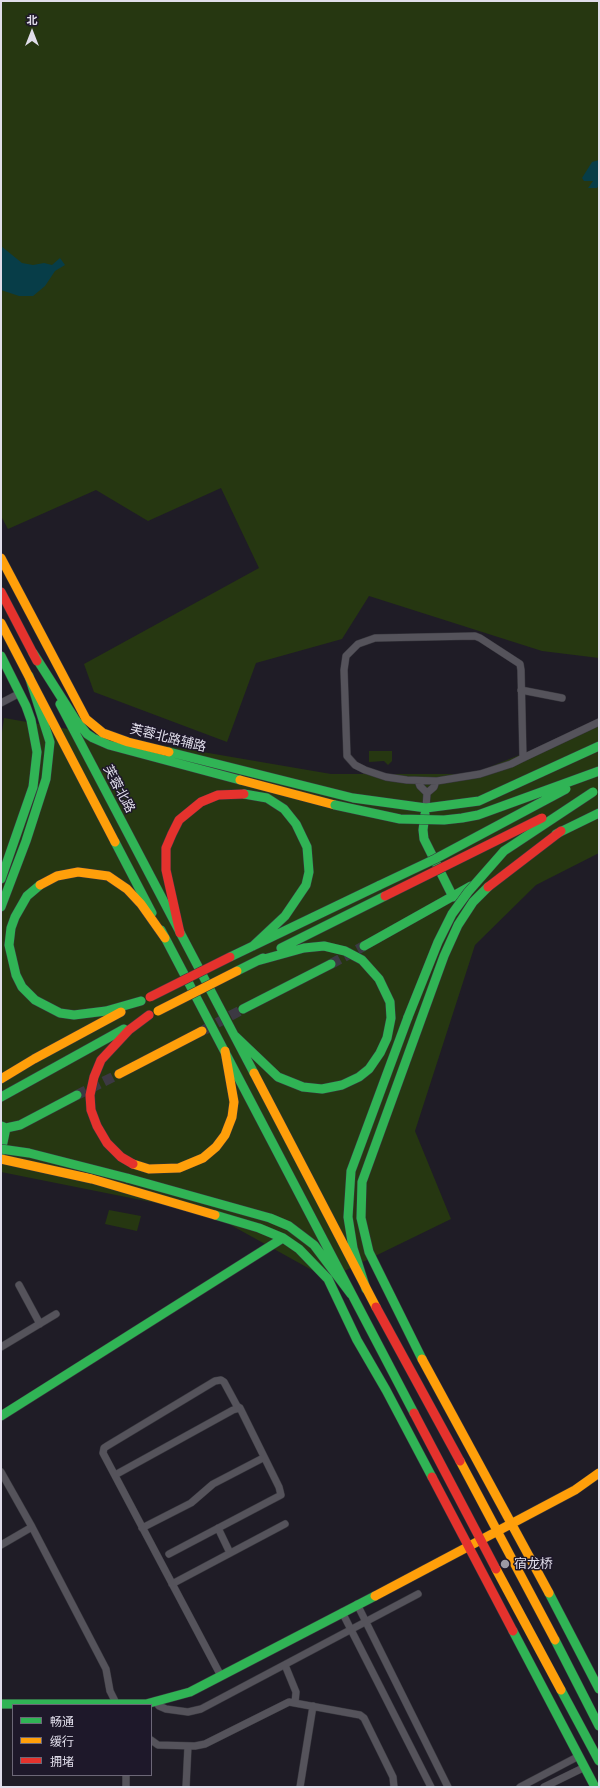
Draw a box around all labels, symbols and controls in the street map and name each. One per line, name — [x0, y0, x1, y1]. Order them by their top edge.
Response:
north arrow — [12, 12, 52, 52]
text: 北 — [27, 14, 38, 26]
street label: 芙蓉北路辅路 — [128, 721, 208, 755]
street label: 芙蓉北路 — [100, 762, 138, 816]
place label: 宿龙桥 — [514, 1556, 553, 1572]
marker: 宿龙桥 — [499, 1558, 511, 1570]
legend — [12, 1704, 152, 1776]
text: 畅通 — [50, 1715, 74, 1729]
text: 缓行 — [50, 1735, 74, 1749]
text: 拥堵 — [50, 1755, 74, 1769]

